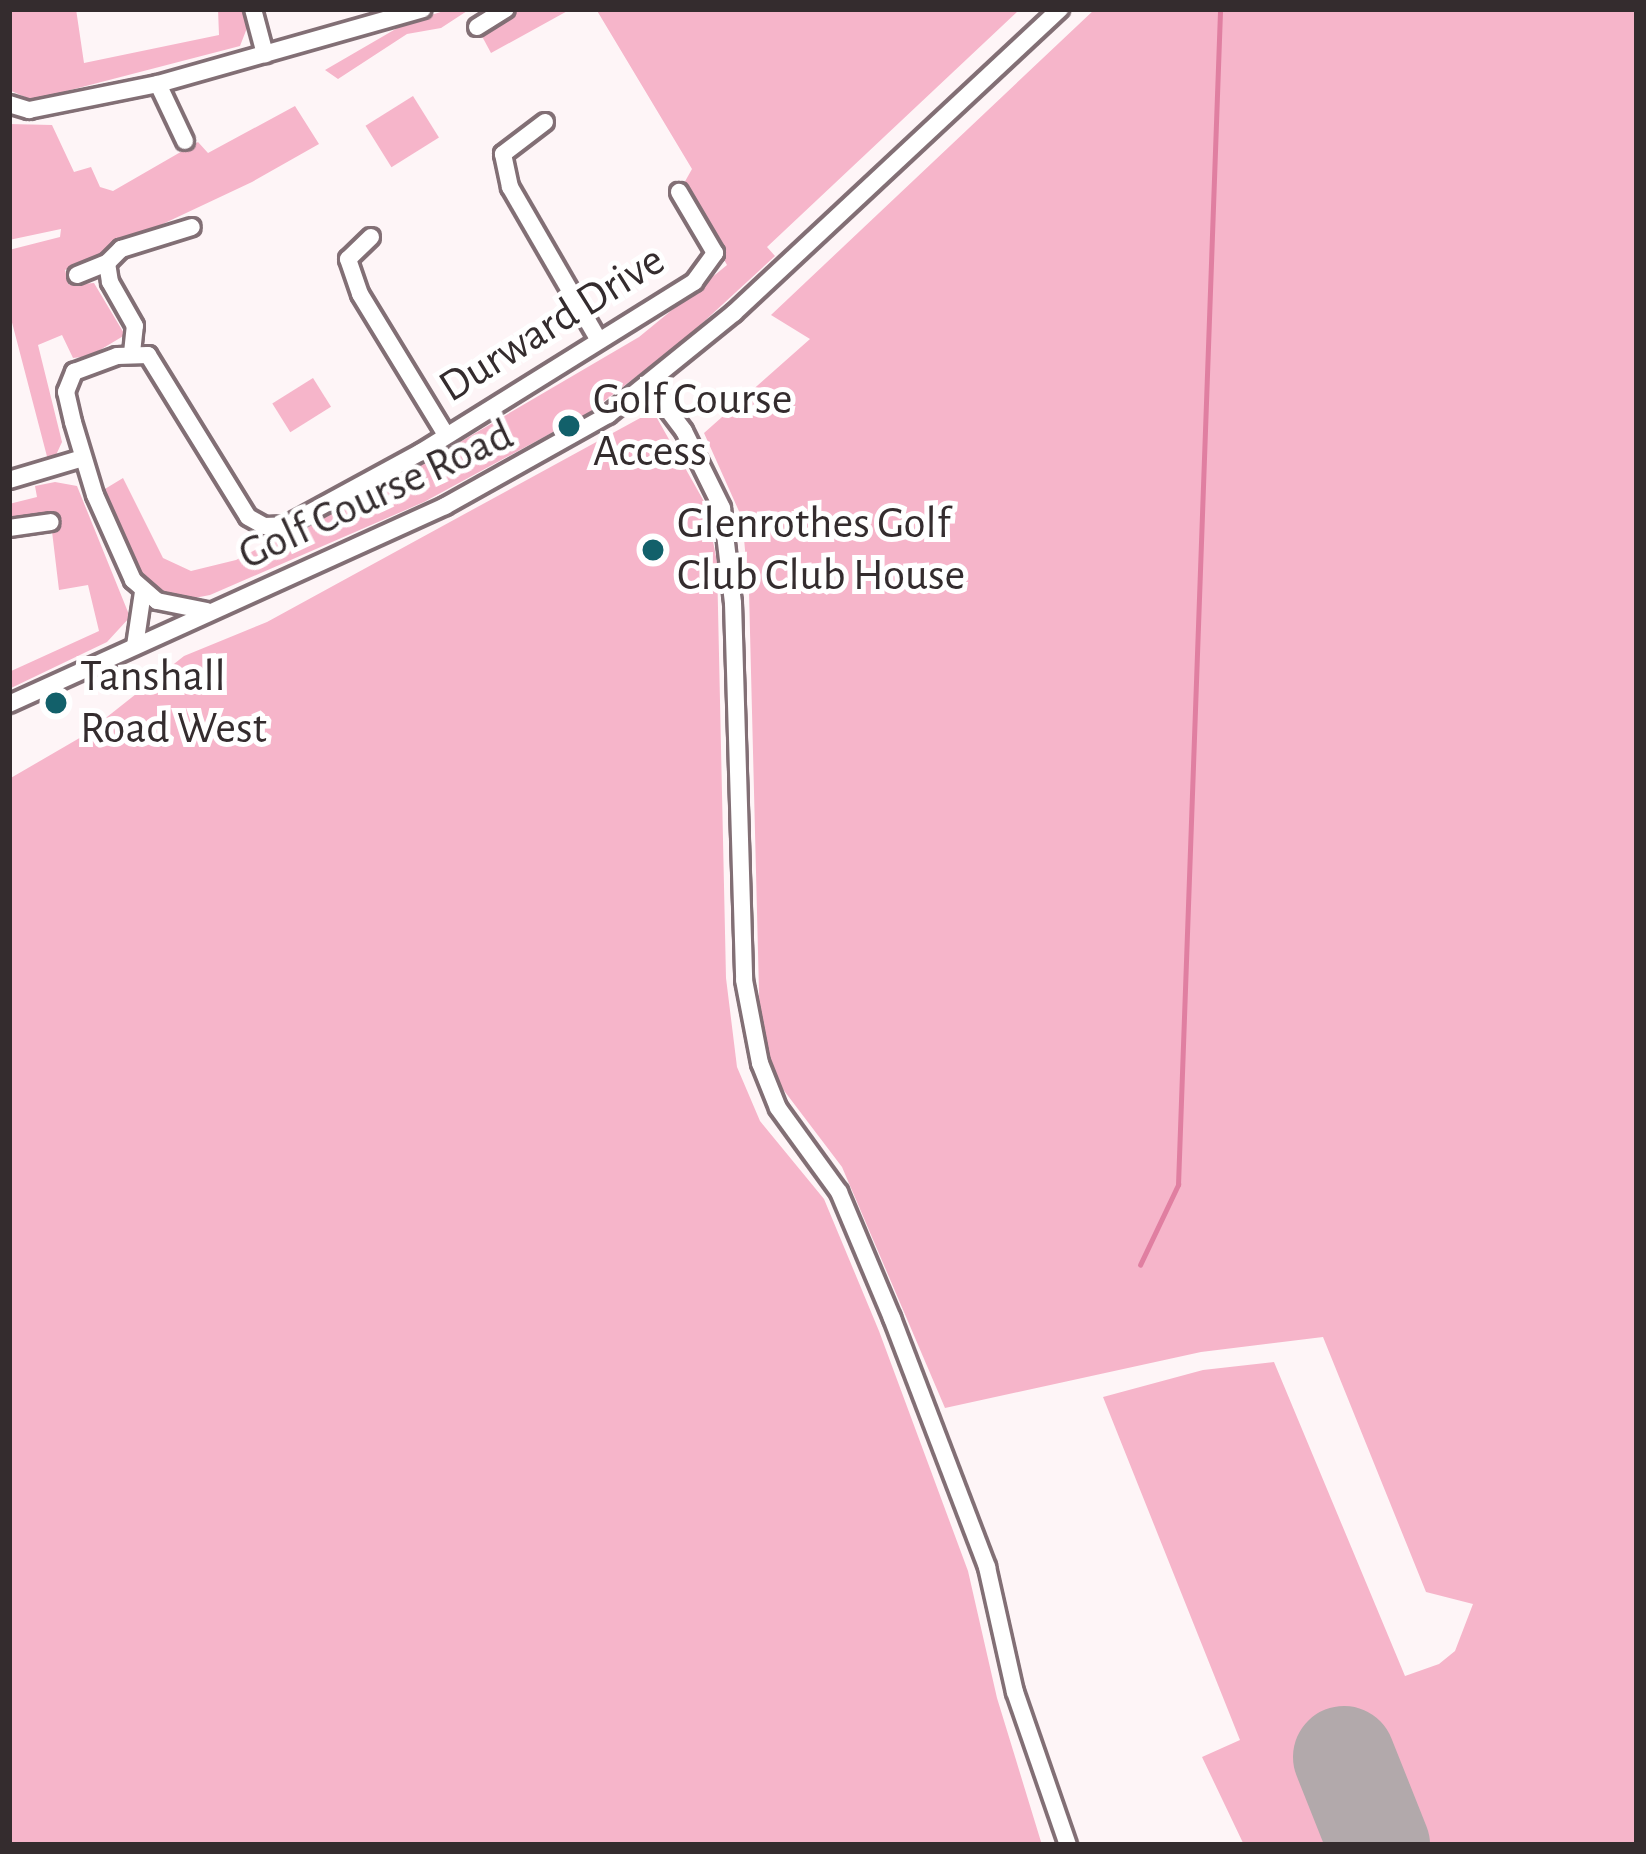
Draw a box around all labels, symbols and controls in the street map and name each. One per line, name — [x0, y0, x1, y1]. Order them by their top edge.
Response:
street label: Durward Drive — [429, 233, 675, 415]
place label: Golf Course Access — [593, 373, 792, 479]
street label: Golf Course Road — [230, 408, 522, 582]
marker: Golf Course Access — [556, 413, 582, 439]
place label: Glenrothes Golf Club Club House — [677, 497, 965, 603]
marker: Glenrothes Golf Club Club House — [640, 537, 666, 563]
place label: Tanshall Road West — [80, 650, 267, 756]
marker: Tanshall Road West — [43, 690, 69, 716]

